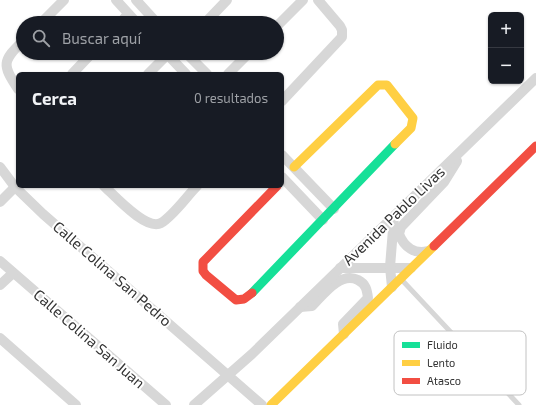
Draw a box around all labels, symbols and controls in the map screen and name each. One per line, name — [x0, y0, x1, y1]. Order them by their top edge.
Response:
map controls — [488, 12, 524, 84]
button: + — [488, 12, 524, 48]
search box — [16, 16, 284, 60]
icon: search — [30, 27, 52, 49]
text: Buscar aquí — [62, 29, 141, 47]
button: − — [488, 48, 524, 84]
text: Cerca — [32, 88, 77, 108]
text: 0 resultados — [194, 90, 268, 106]
street label: Avenida Pablo Livas — [339, 162, 448, 269]
street label: Calle Colina San Pedro — [50, 217, 176, 330]
street label: Calle Colina San Juan — [30, 285, 149, 392]
legend — [394, 331, 526, 395]
text: Fluido — [427, 338, 458, 351]
text: Lento — [427, 356, 455, 369]
text: Atasco — [427, 374, 461, 387]

